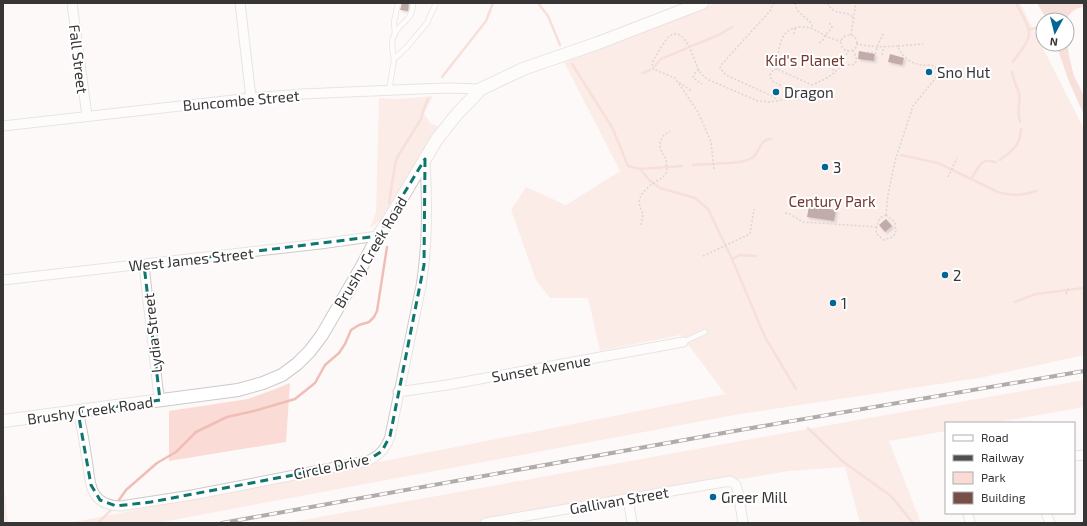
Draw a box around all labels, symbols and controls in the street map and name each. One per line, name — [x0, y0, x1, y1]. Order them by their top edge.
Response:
north arrow — [1035, 12, 1075, 52]
street label: Fall Street — [66, 23, 92, 95]
text: N — [1049, 35, 1058, 49]
park label: Kid's Planet — [765, 51, 845, 69]
place label: Sno Hut — [937, 63, 991, 81]
marker: Sno Hut — [924, 67, 934, 77]
place label: Dragon — [784, 83, 834, 101]
street label: Buncombe Street — [182, 86, 300, 114]
marker: Dragon — [771, 87, 781, 97]
place label: 3 — [833, 158, 841, 176]
marker: 3 — [820, 162, 830, 172]
park label: Century Park — [788, 192, 876, 210]
street label: Brushy Creek Road — [330, 193, 410, 311]
street label: West James Street — [128, 243, 255, 275]
place label: 2 — [953, 266, 961, 284]
marker: 2 — [940, 270, 950, 280]
street label: Lydia Street — [139, 292, 165, 374]
place label: 1 — [841, 294, 847, 312]
marker: 1 — [828, 298, 838, 308]
street label: Sunset Avenue — [490, 350, 592, 386]
street label: Brushy Creek Road — [26, 392, 154, 428]
legend — [945, 422, 1075, 514]
text: Road — [981, 430, 1009, 444]
street label: Circle Drive — [292, 449, 370, 483]
text: Railway — [981, 450, 1025, 464]
text: Park — [981, 470, 1006, 484]
street label: Gallivan Street — [568, 482, 670, 518]
place label: Greer Mill — [721, 488, 788, 506]
text: Building — [981, 490, 1026, 504]
marker: Greer Mill — [708, 492, 718, 502]

